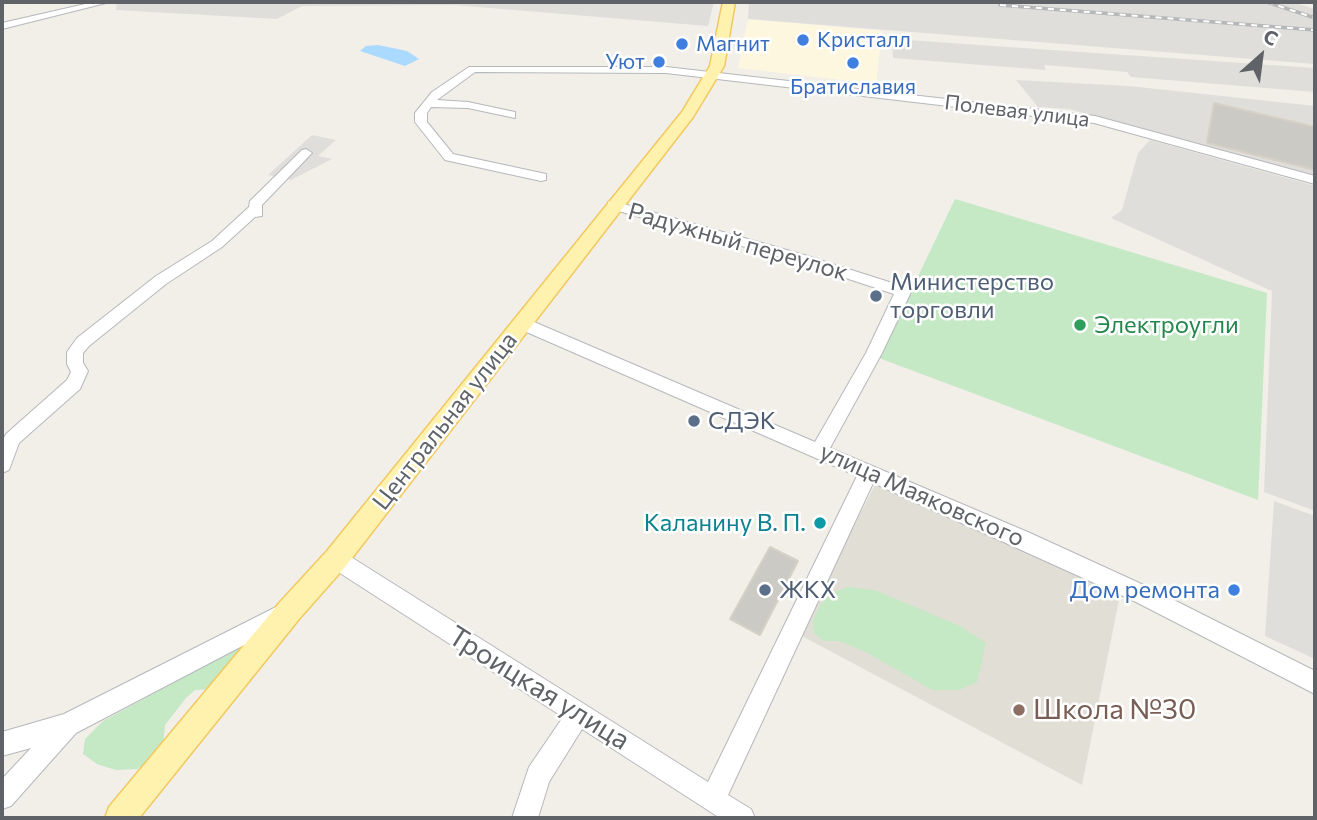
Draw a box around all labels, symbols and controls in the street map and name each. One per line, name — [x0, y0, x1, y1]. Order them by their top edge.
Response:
north arrow — [1226, 21, 1296, 91]
text: С — [1260, 24, 1282, 50]
place label: Кристалл — [817, 27, 911, 53]
place label: Магнит — [696, 31, 770, 57]
marker: Кристалл — [795, 32, 811, 48]
marker: Магнит — [674, 36, 690, 52]
place label: Уют — [605, 49, 645, 75]
marker: Уют — [651, 54, 667, 70]
marker: Братиславия — [845, 55, 861, 71]
place label: Братиславия — [790, 74, 916, 100]
street label: Полевая улица — [943, 90, 1091, 132]
street label: Радужный переулок — [625, 197, 851, 287]
place label: Министерство торговли — [890, 268, 1054, 324]
marker: Министерство торговли — [868, 288, 884, 304]
place label: Электроугли — [1094, 311, 1239, 339]
marker: Электроугли — [1072, 317, 1088, 333]
street label: Центральная улица — [367, 326, 523, 516]
place label: СДЭК — [708, 407, 776, 435]
marker: СДЭК — [686, 413, 702, 429]
street label: улица Маяковского — [815, 437, 1029, 553]
place label: Каланину В. П. — [644, 509, 806, 537]
marker: Каланину В. П. — [812, 515, 828, 531]
place label: ЖКХ — [779, 576, 836, 604]
place label: Дом ремонта — [1070, 576, 1220, 604]
marker: ЖКХ — [757, 582, 773, 598]
marker: Дом ремонта — [1226, 582, 1242, 598]
street label: Троицкая улица — [442, 619, 636, 757]
place label: Школа №30 — [1033, 693, 1196, 727]
marker: Школа №30 — [1011, 702, 1027, 718]

